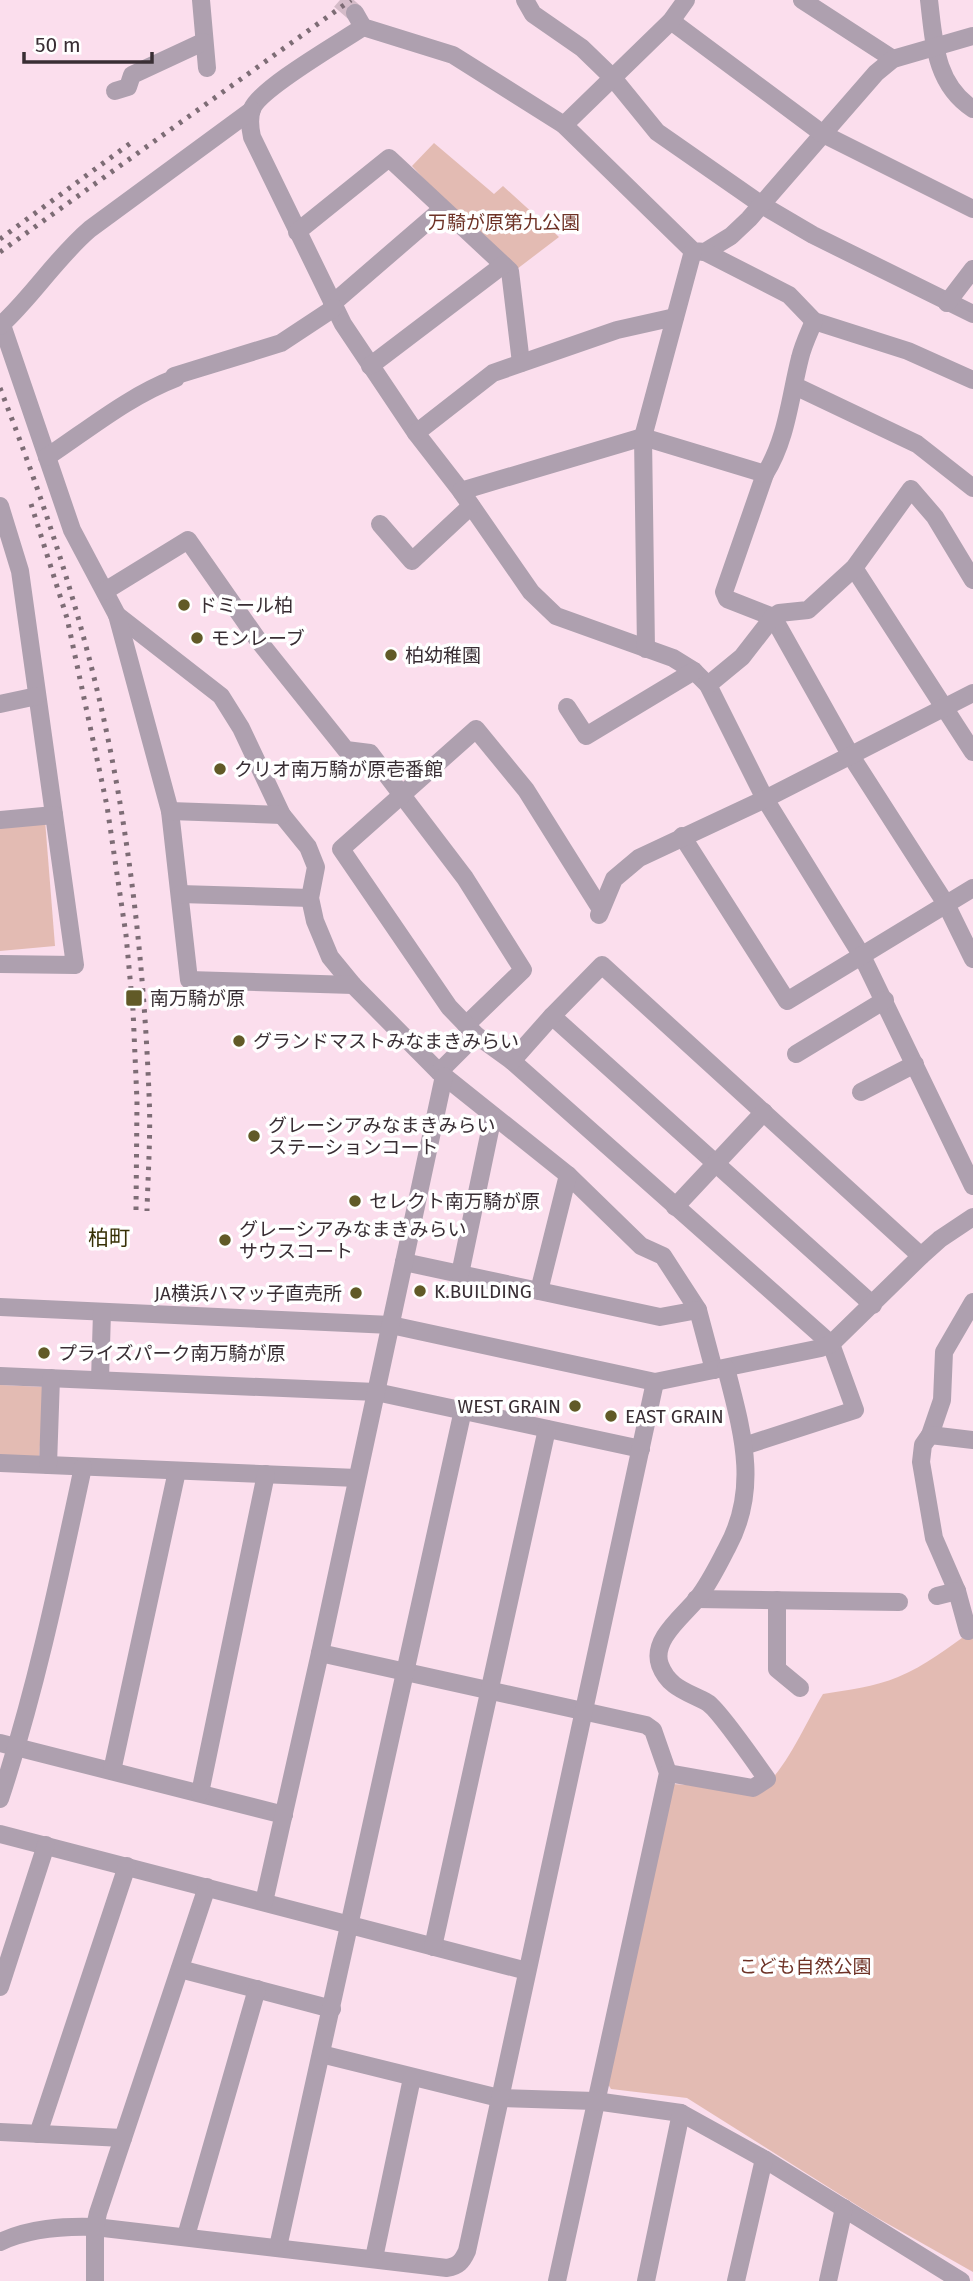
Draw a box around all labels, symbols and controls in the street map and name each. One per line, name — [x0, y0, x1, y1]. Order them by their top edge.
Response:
scale bar — [24, 21, 152, 65]
text: 50 m — [35, 32, 81, 58]
park label: 万騎が原第九公園 — [428, 211, 580, 234]
place label: ドミール柏 — [198, 594, 293, 617]
marker: ドミール柏 — [176, 597, 192, 613]
place label: モンレーブ — [211, 627, 305, 650]
marker: モンレーブ — [189, 630, 205, 646]
place label: 柏幼稚園 — [405, 644, 481, 667]
marker: 柏幼稚園 — [383, 647, 399, 663]
place label: クリオ南万騎が原壱番館 — [234, 758, 443, 781]
marker: クリオ南万騎が原壱番館 — [212, 761, 228, 777]
place label: 南万騎が原 — [150, 987, 245, 1010]
marker: 南万騎が原 — [124, 988, 144, 1008]
place label: グランドマストみなまきみらい — [253, 1030, 519, 1053]
marker: グランドマストみなまきみらい — [231, 1033, 247, 1049]
place label: グレーシアみなまきみらい ステーションコート — [268, 1114, 496, 1159]
marker: グレーシアみなまきみらい ステーションコート — [246, 1128, 262, 1144]
place label: セレクト南万騎が原 — [369, 1190, 540, 1213]
marker: セレクト南万騎が原 — [347, 1193, 363, 1209]
place label: グレーシアみなまきみらい サウスコート — [239, 1218, 467, 1263]
district label: 柏町 — [88, 1225, 130, 1251]
marker: グレーシアみなまきみらい サウスコート — [217, 1232, 233, 1248]
place label: K.BUILDING — [434, 1280, 532, 1303]
place label: JA横浜ハマッ子直売所 — [154, 1282, 342, 1305]
marker: K.BUILDING — [412, 1283, 428, 1299]
marker: JA横浜ハマッ子直売所 — [348, 1285, 364, 1301]
place label: プライズパーク南万騎が原 — [58, 1342, 285, 1365]
marker: プライズパーク南万騎が原 — [36, 1345, 52, 1361]
place label: WEST GRAIN — [458, 1395, 561, 1418]
marker: WEST GRAIN — [567, 1398, 583, 1414]
place label: EAST GRAIN — [625, 1405, 724, 1428]
marker: EAST GRAIN — [603, 1408, 619, 1424]
park label: こども自然公園 — [738, 1955, 872, 1978]

